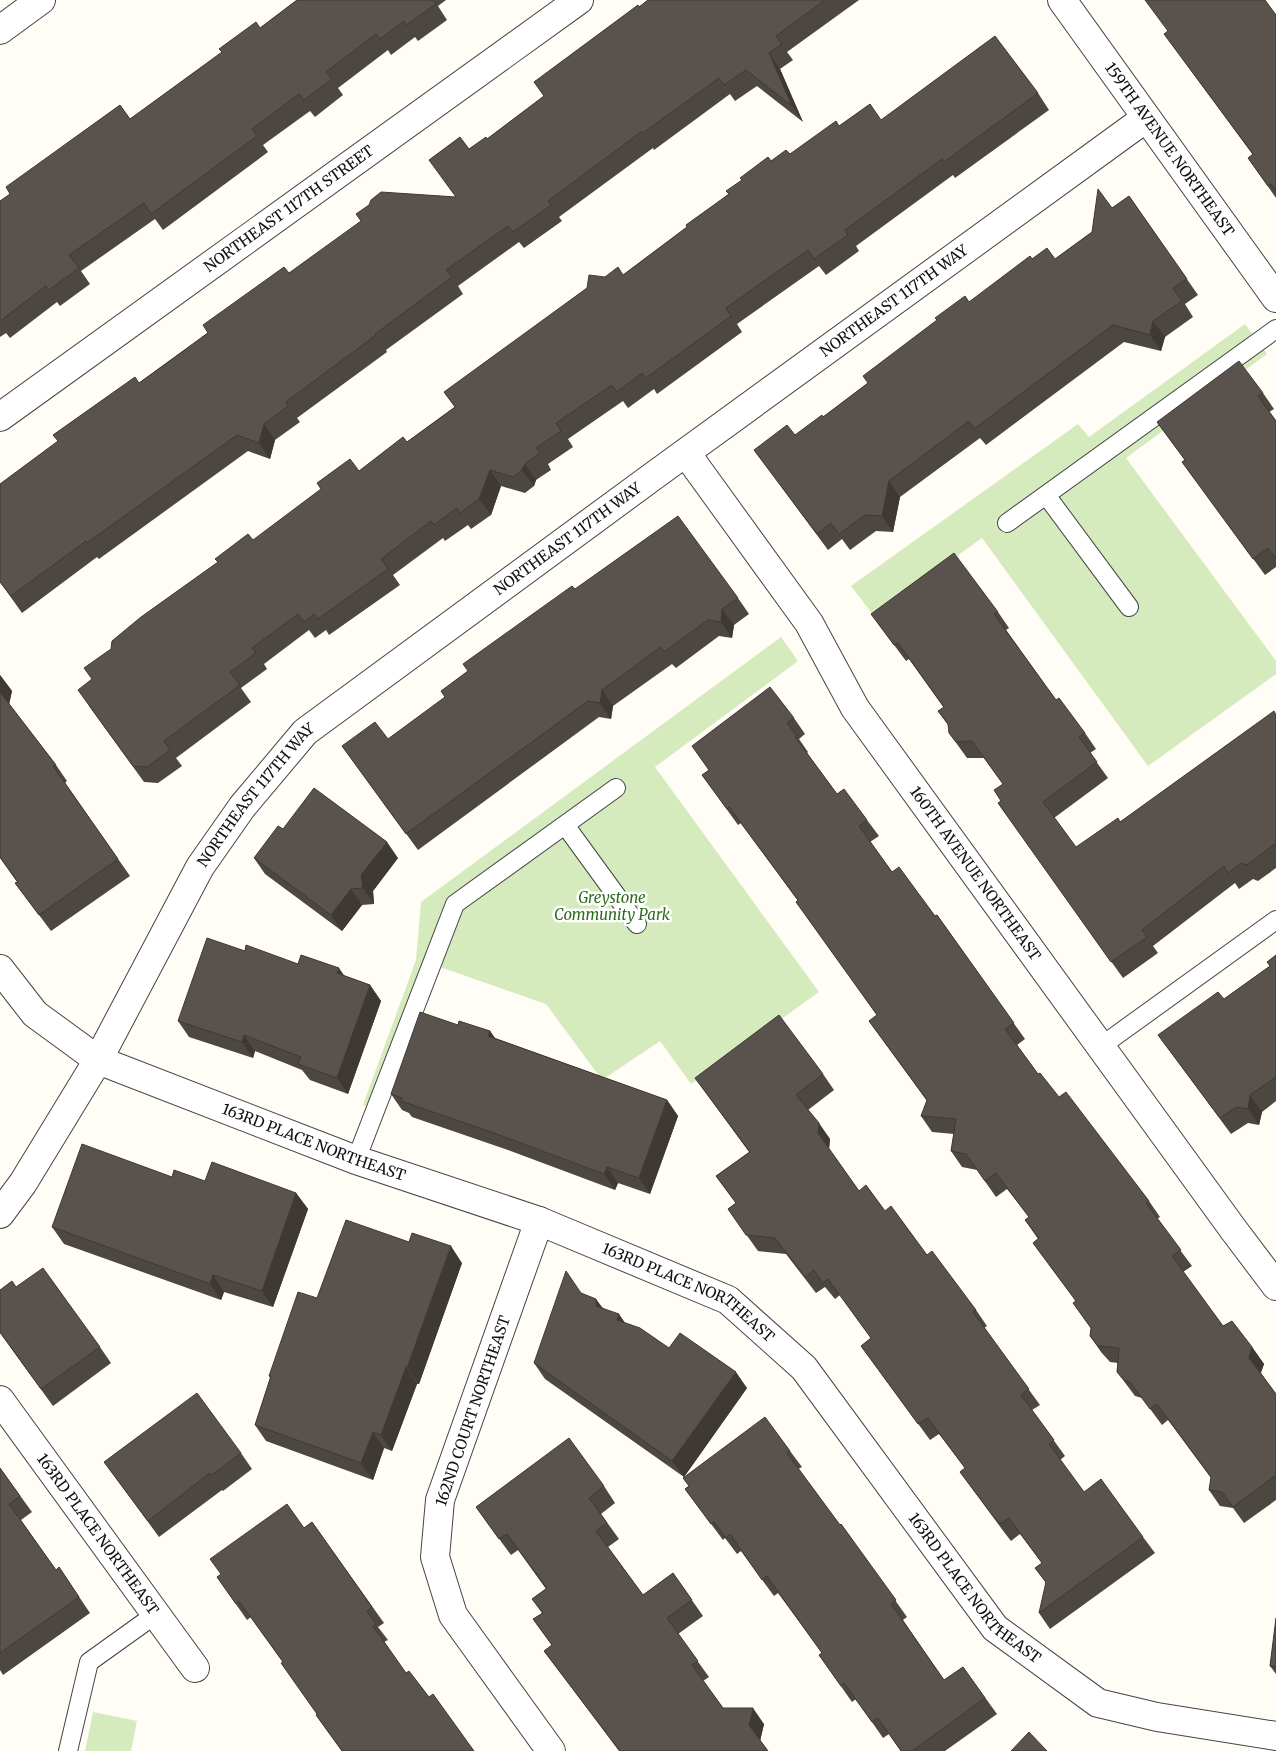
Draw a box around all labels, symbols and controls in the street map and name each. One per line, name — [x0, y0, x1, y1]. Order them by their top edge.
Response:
street label: 159TH AVENUE NORTHEAST — [1101, 59, 1239, 240]
street label: NORTHEAST 117TH STREET — [200, 141, 378, 276]
street label: NORTHEAST 117TH WAY — [816, 240, 972, 361]
street label: NORTHEAST 117TH WAY — [490, 478, 645, 599]
street label: NORTHEAST 117TH WAY — [193, 718, 318, 871]
street label: 160TH AVENUE NORTHEAST — [906, 782, 1045, 965]
park label: Greystone Community Park — [554, 888, 671, 924]
street label: 163RD PLACE NORTHEAST — [219, 1099, 409, 1185]
street label: 163RD PLACE NORTHEAST — [599, 1238, 779, 1346]
street label: 162ND COURT NORTHEAST — [431, 1313, 514, 1509]
street label: 163RD PLACE NORTHEAST — [33, 1450, 163, 1619]
street label: 163RD PLACE NORTHEAST — [905, 1509, 1045, 1668]

